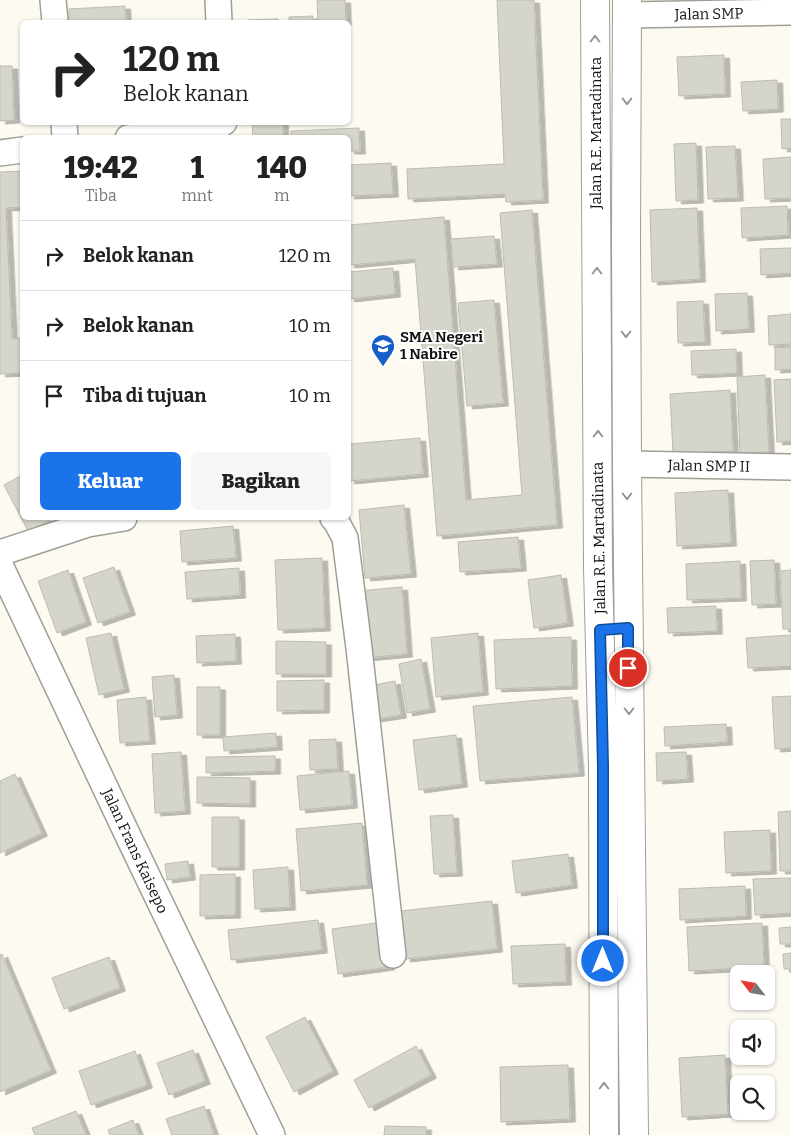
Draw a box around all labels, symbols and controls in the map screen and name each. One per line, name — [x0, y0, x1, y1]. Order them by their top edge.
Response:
street label: Jalan SMP — [673, 4, 744, 24]
one-way arrow — [590, 35, 601, 43]
text: 120 m — [123, 38, 220, 80]
icon: right — [40, 40, 105, 105]
street label: Jalan R.E. Martadinata — [587, 57, 605, 210]
text: Belok kanan — [123, 80, 249, 107]
one-way arrow — [622, 98, 632, 105]
text: 19:42 — [64, 150, 138, 186]
text: 1 — [190, 150, 204, 186]
text: 140 — [256, 150, 307, 186]
text: Tiba — [85, 186, 117, 205]
text: mnt — [182, 186, 213, 205]
text: m — [274, 186, 289, 205]
icon: right — [40, 242, 68, 270]
text: Belok kanan — [83, 244, 194, 267]
text: 120 m — [279, 244, 331, 267]
one-way arrow — [592, 267, 602, 275]
icon: right — [40, 312, 68, 340]
text: Belok kanan — [83, 314, 194, 337]
text: 10 m — [289, 314, 331, 337]
place label: SMA Negeri 1 Nabire — [400, 328, 483, 363]
one-way arrow — [621, 330, 631, 338]
school or university icon: SMA Negeri 1 Nabire — [370, 333, 396, 367]
icon: arrive — [40, 382, 68, 410]
text: Tiba di tujuan — [83, 384, 207, 407]
text: 10 m — [289, 384, 331, 407]
one-way arrow — [593, 430, 603, 438]
button: Keluar — [40, 452, 181, 510]
button: Bagikan — [191, 452, 331, 510]
street label: Jalan SMP II — [667, 456, 750, 476]
street label: Jalan R.E. Martadinata — [589, 462, 609, 615]
one-way arrow — [622, 492, 632, 500]
pin — [607, 647, 649, 689]
icon: arrive — [614, 654, 642, 682]
one-way arrow — [624, 708, 634, 715]
street label: Jalan Frans Kaisepo — [98, 785, 172, 916]
position arrow — [576, 934, 628, 986]
north arrow — [730, 965, 775, 1010]
map controls — [730, 965, 775, 1120]
button: sound — [730, 1020, 775, 1065]
button: search — [730, 1075, 775, 1120]
one-way arrow — [599, 1082, 609, 1090]

